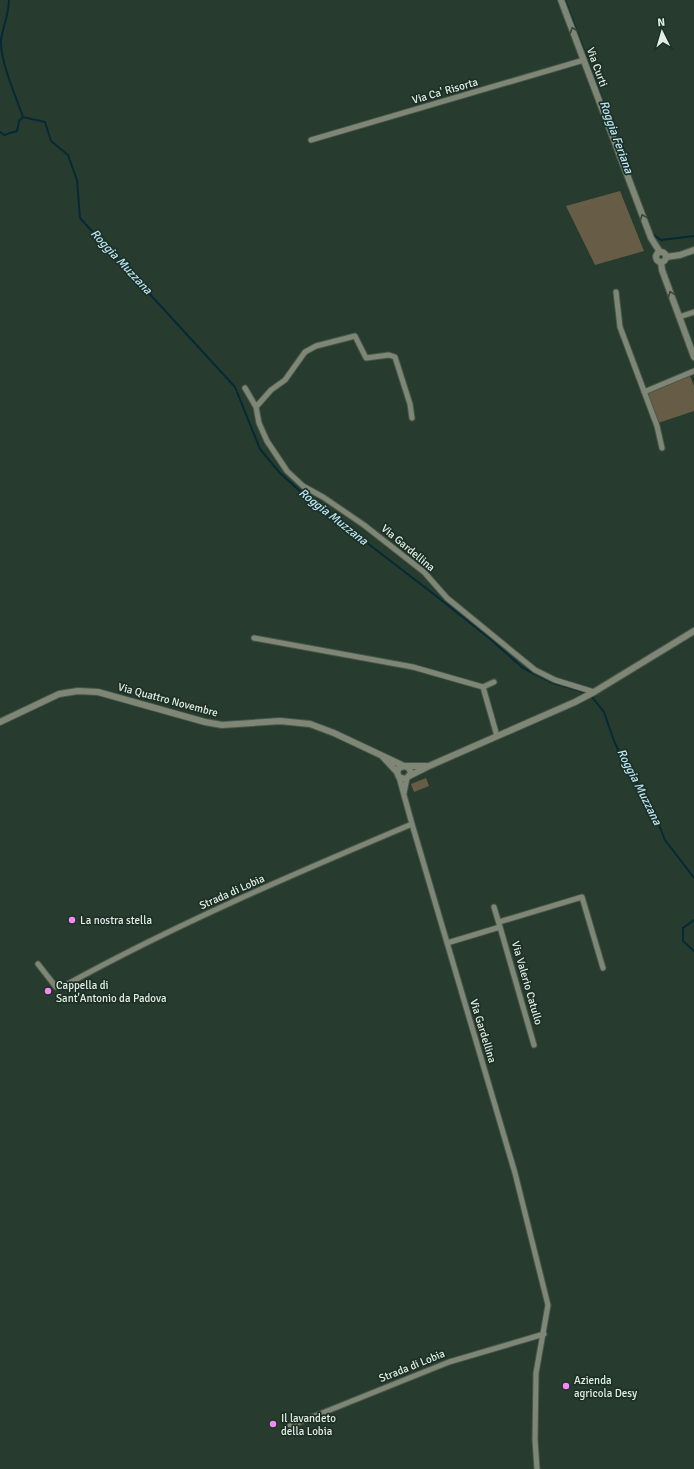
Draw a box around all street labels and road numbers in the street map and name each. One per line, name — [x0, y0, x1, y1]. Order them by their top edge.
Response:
street label: Via Curti — [584, 45, 610, 89]
street label: Via Ca' Risorta — [411, 75, 480, 107]
street label: Via Gardellina — [379, 522, 438, 574]
street label: Via Quattro Novembre — [117, 680, 219, 720]
street label: Strada di Lobia — [197, 872, 267, 912]
street label: Via Valerio Catullo — [509, 940, 545, 1027]
street label: Via Gardellina — [467, 998, 499, 1065]
street label: Strada di Lobia — [377, 1347, 447, 1385]

